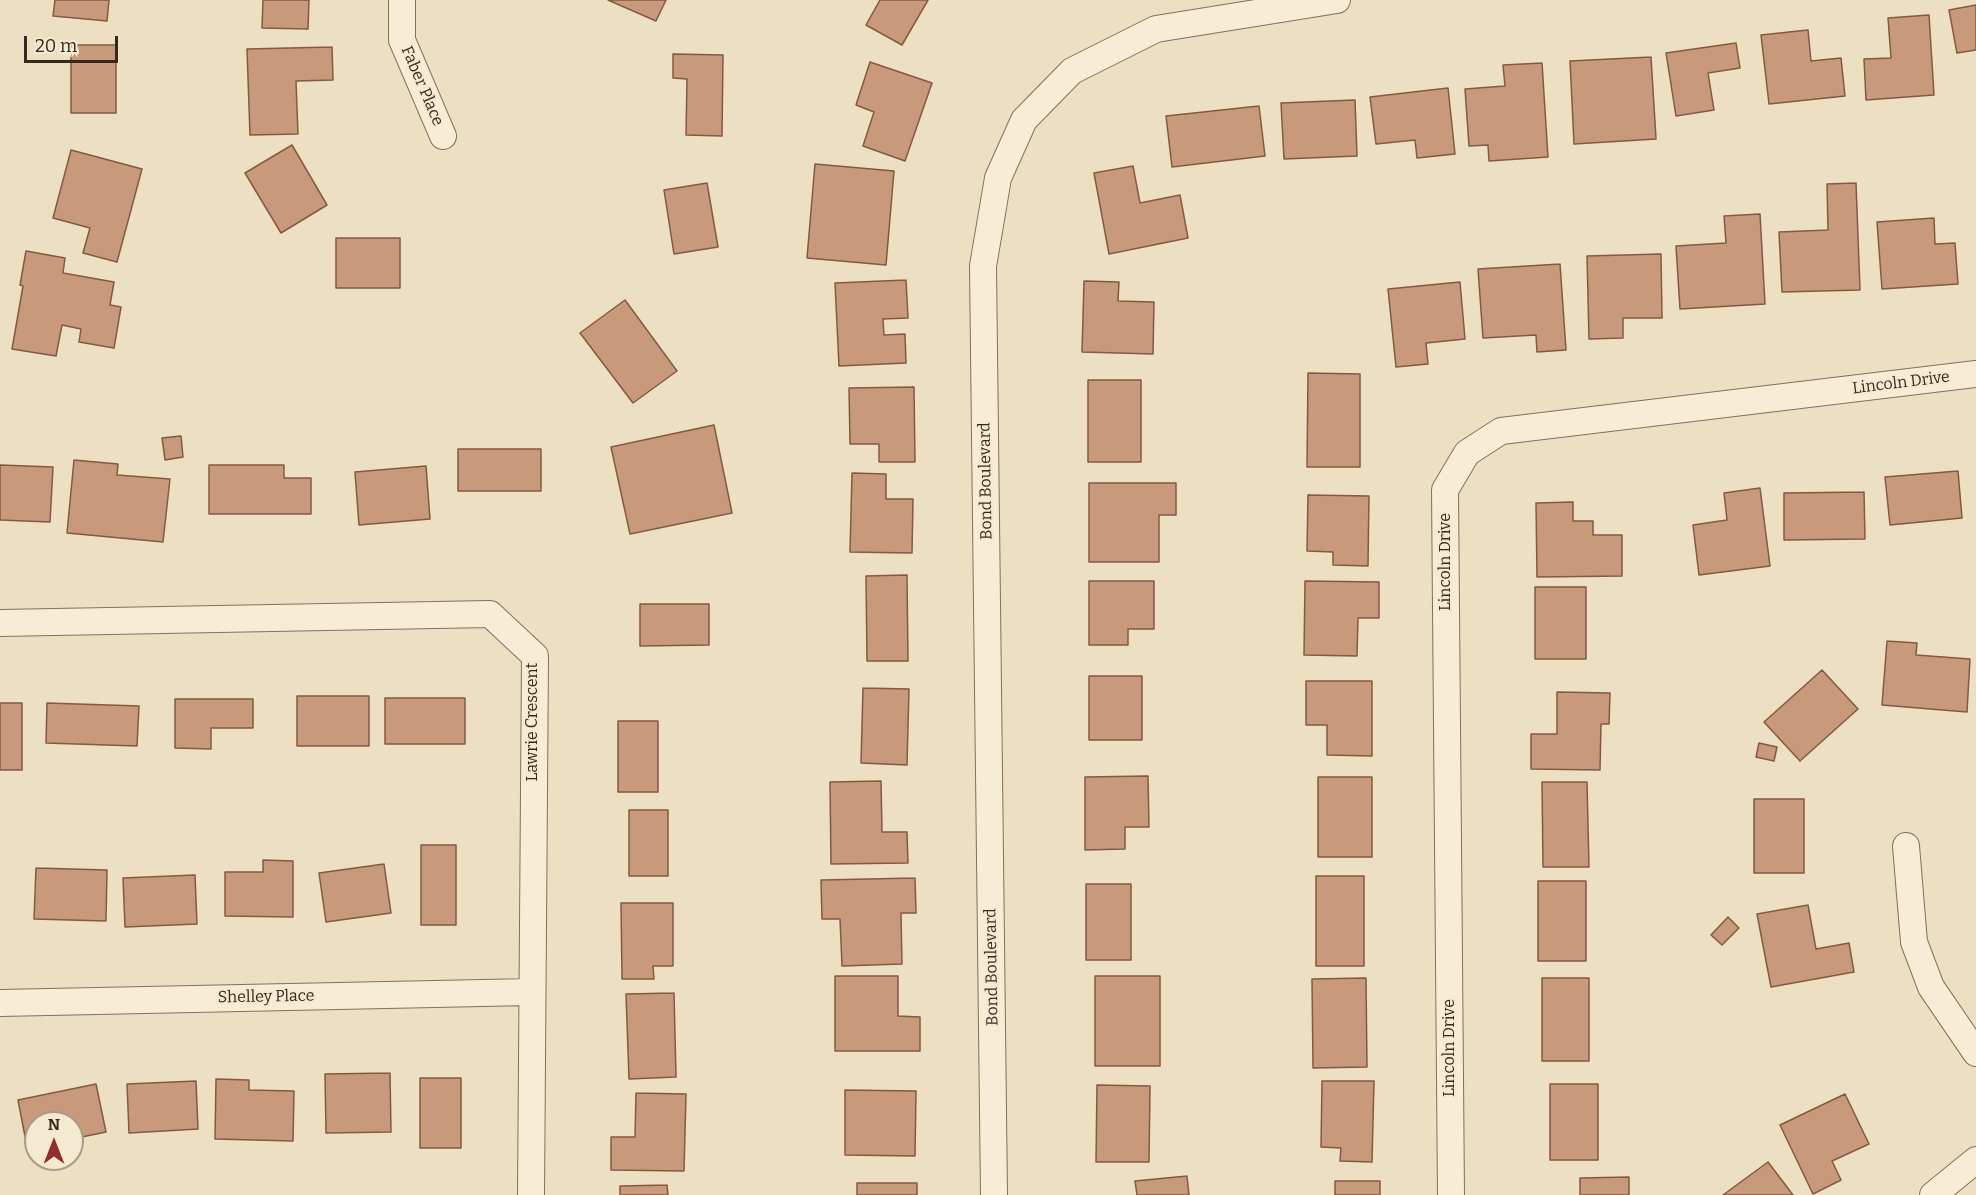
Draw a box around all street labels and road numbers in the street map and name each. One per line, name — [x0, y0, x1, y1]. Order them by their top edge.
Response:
street label: Faber Place — [397, 43, 447, 129]
street label: Lincoln Drive — [1851, 368, 1951, 398]
street label: Bond Boulevard — [975, 422, 997, 540]
street label: Lincoln Drive — [1436, 513, 1456, 611]
street label: Lawrie Crescent — [523, 663, 543, 781]
street label: Bond Boulevard — [981, 908, 1003, 1026]
street label: Shelley Place — [217, 987, 315, 1007]
street label: Lincoln Drive — [1440, 999, 1460, 1097]

